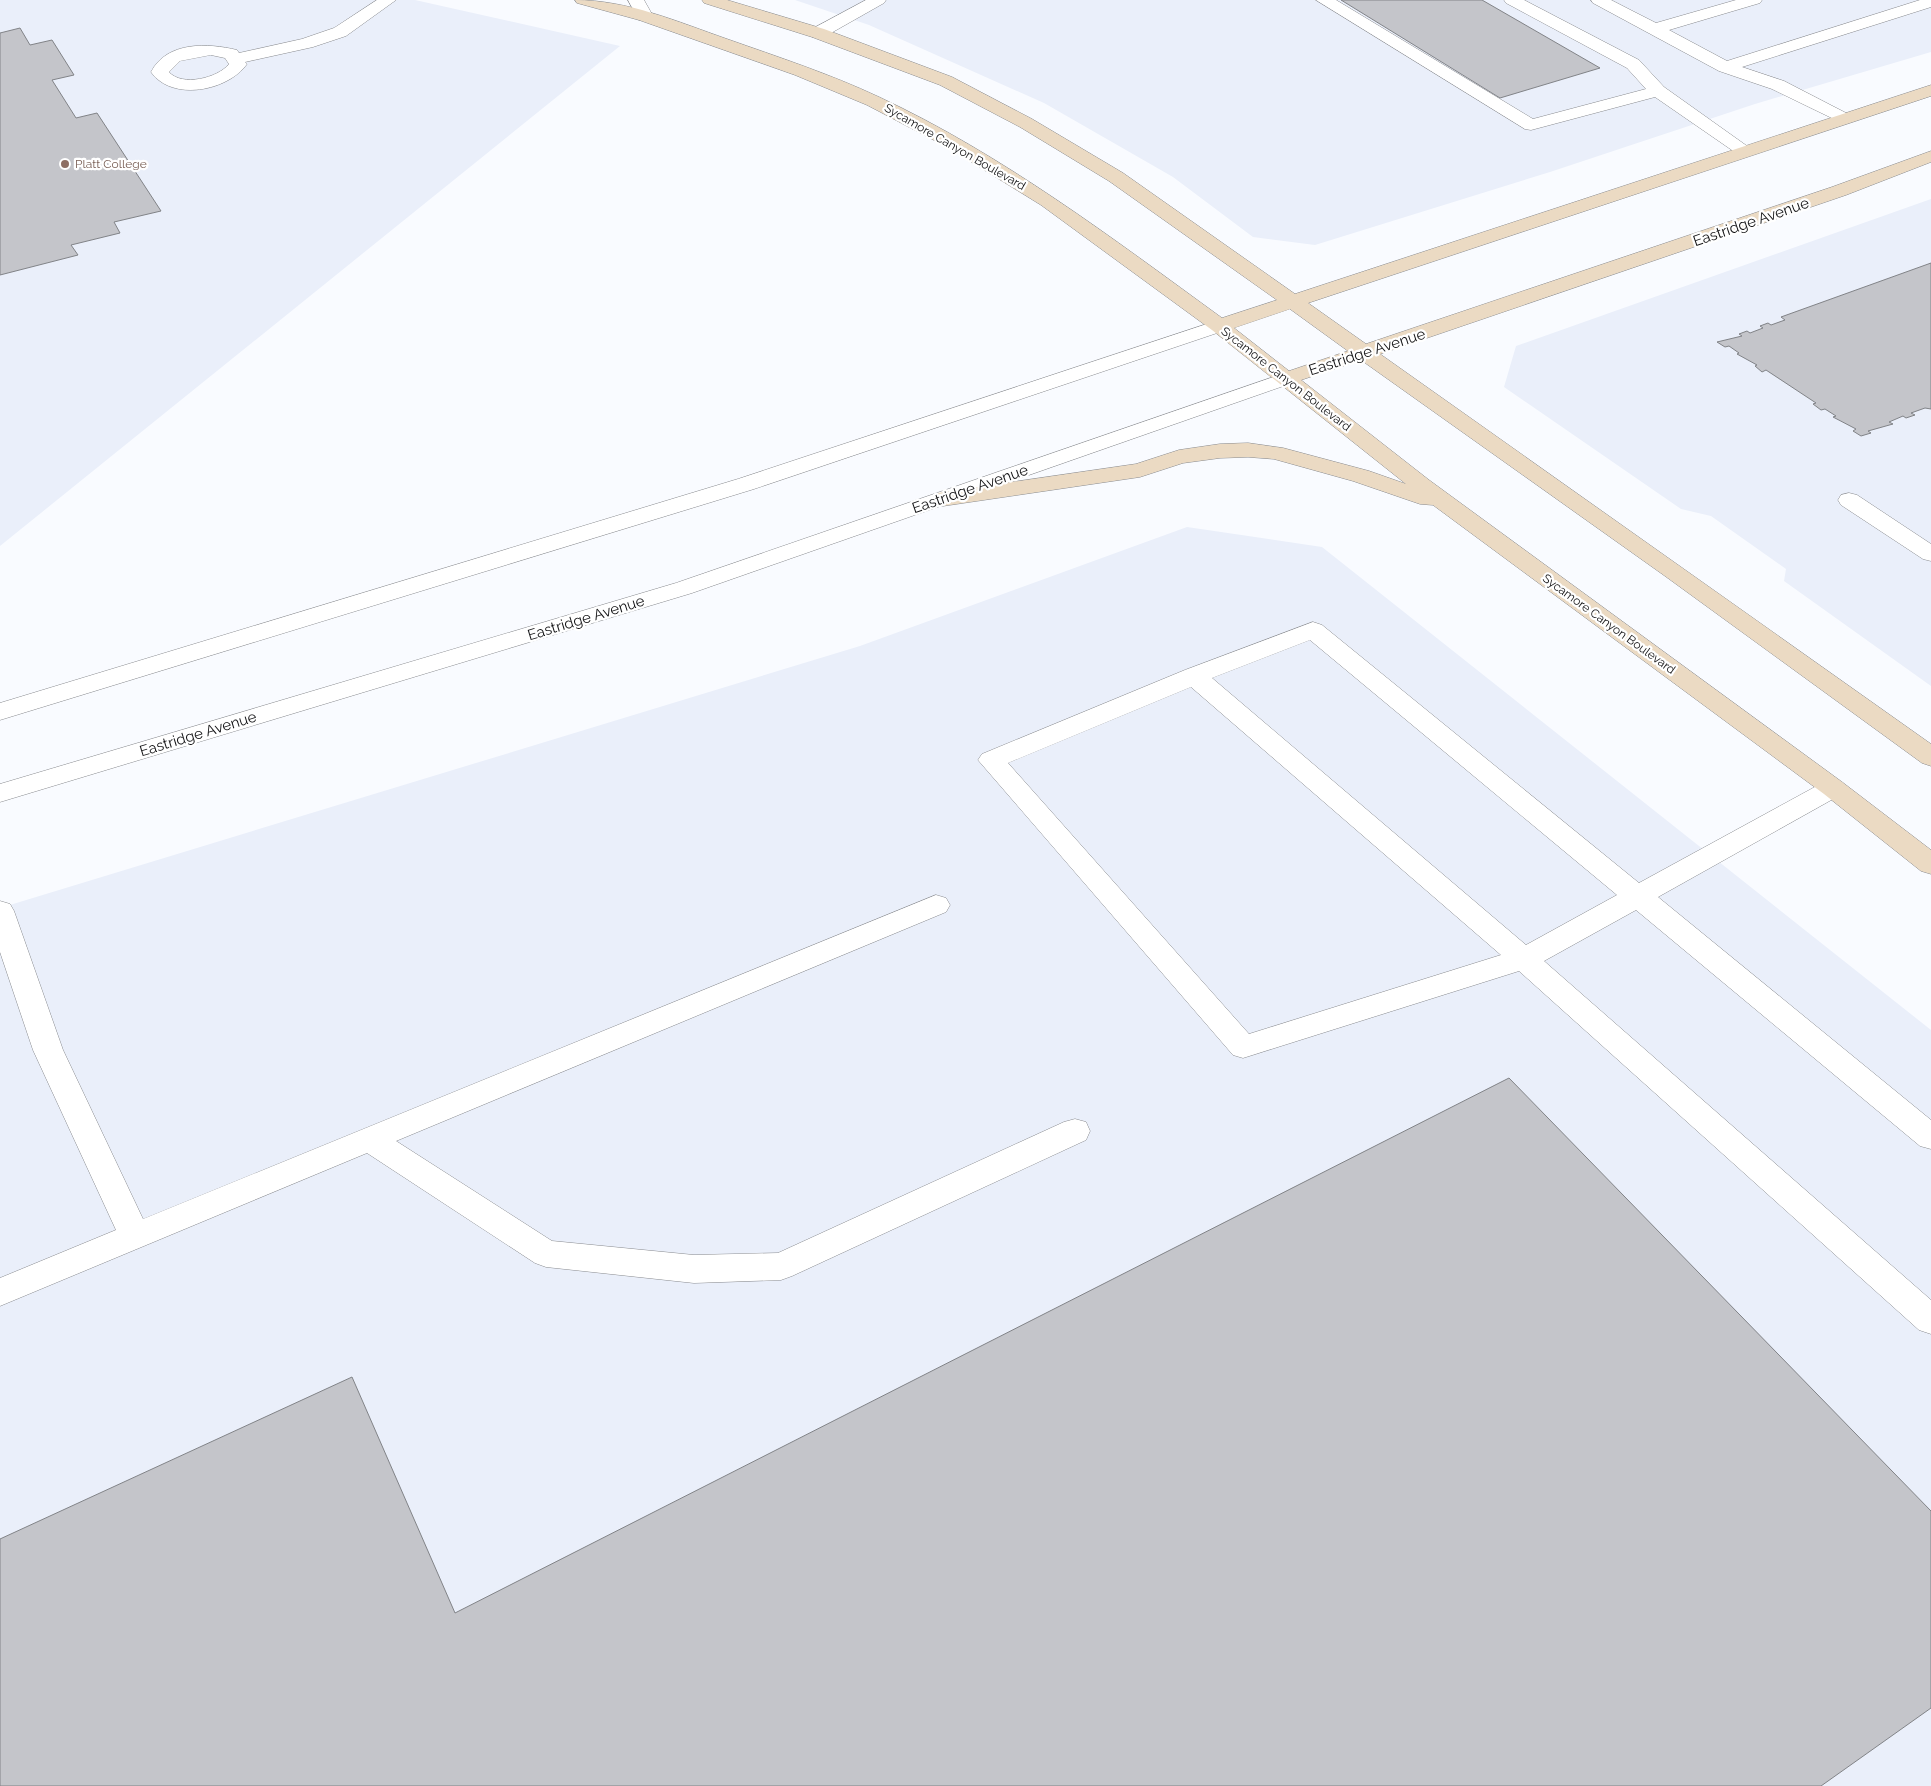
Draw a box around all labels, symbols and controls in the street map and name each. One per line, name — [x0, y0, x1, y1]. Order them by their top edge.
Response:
street label: Sycamore Canyon Boulevard — [882, 101, 1028, 193]
place label: Platt College — [75, 157, 147, 171]
marker: Platt College — [59, 158, 71, 170]
street label: Eastridge Avenue — [1691, 194, 1812, 250]
street label: Sycamore Canyon Boulevard — [1218, 324, 1354, 434]
street label: Eastridge Avenue — [1306, 325, 1428, 379]
street label: Eastridge Avenue — [910, 461, 1031, 517]
street label: Sycamore Canyon Boulevard — [1540, 571, 1678, 677]
street label: Eastridge Avenue — [525, 592, 647, 644]
street label: Eastridge Avenue — [137, 708, 259, 760]

